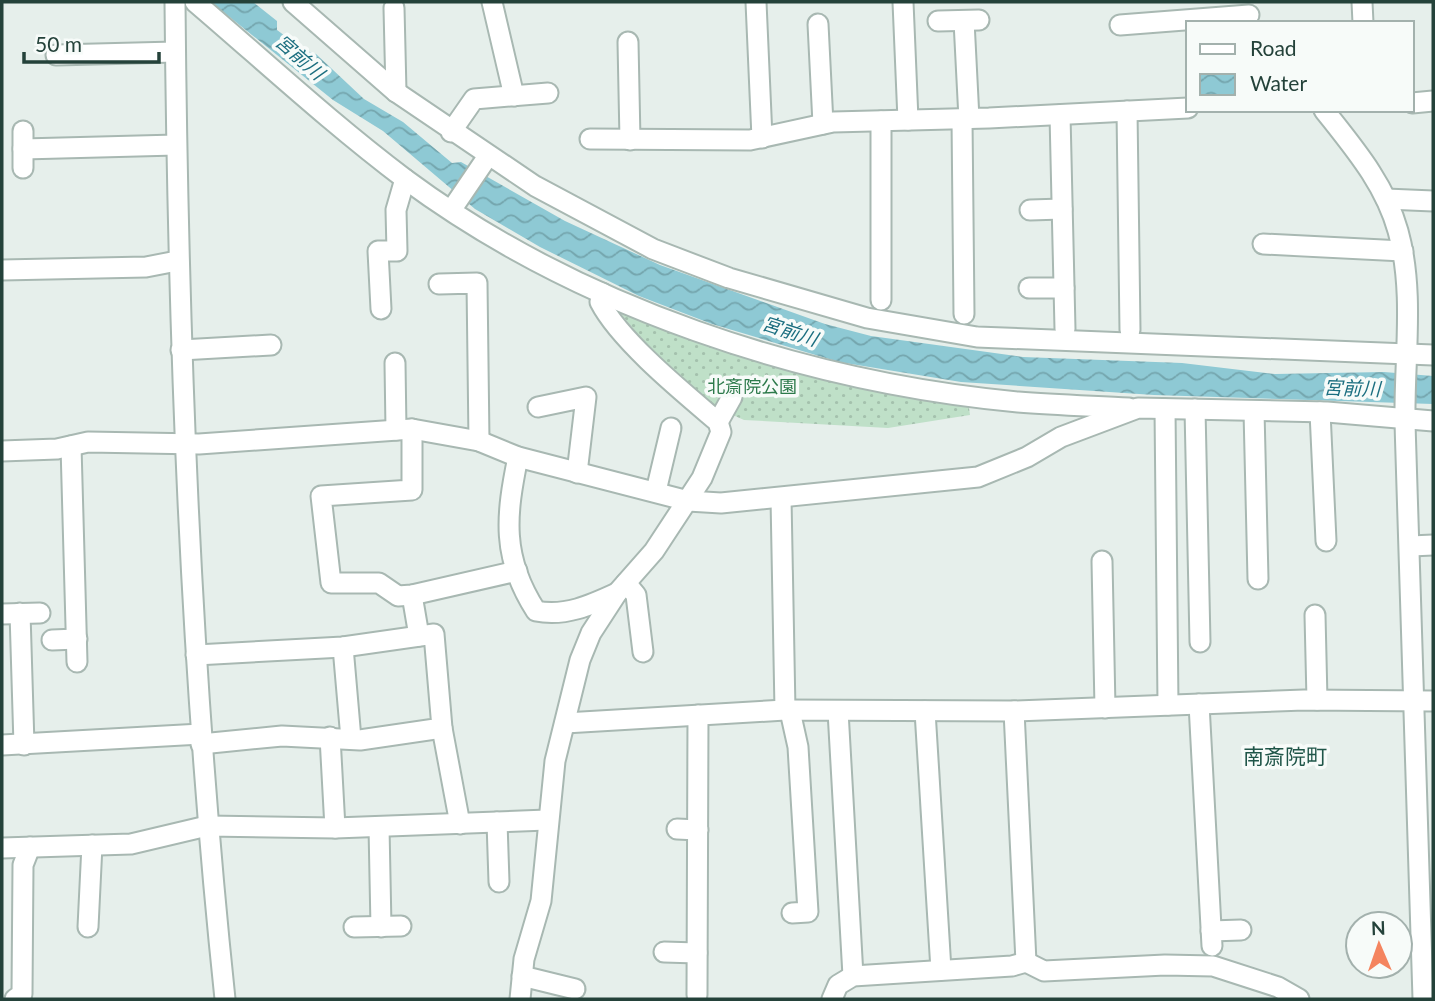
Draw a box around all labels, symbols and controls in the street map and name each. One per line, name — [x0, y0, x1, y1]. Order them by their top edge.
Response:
scale bar — [24, 21, 159, 65]
legend — [1186, 21, 1414, 112]
water label: 宮前川 — [271, 29, 331, 85]
text: 50 m — [35, 31, 82, 56]
text: Road — [1250, 35, 1297, 60]
text: Water — [1250, 70, 1307, 95]
water label: 宮前川 — [759, 311, 823, 351]
park label: 北斎院公園 — [707, 375, 797, 397]
water label: 宮前川 — [1323, 375, 1383, 400]
district label: 南斎院町 — [1243, 743, 1327, 768]
north arrow — [1344, 910, 1414, 980]
text: N — [1371, 916, 1386, 939]

